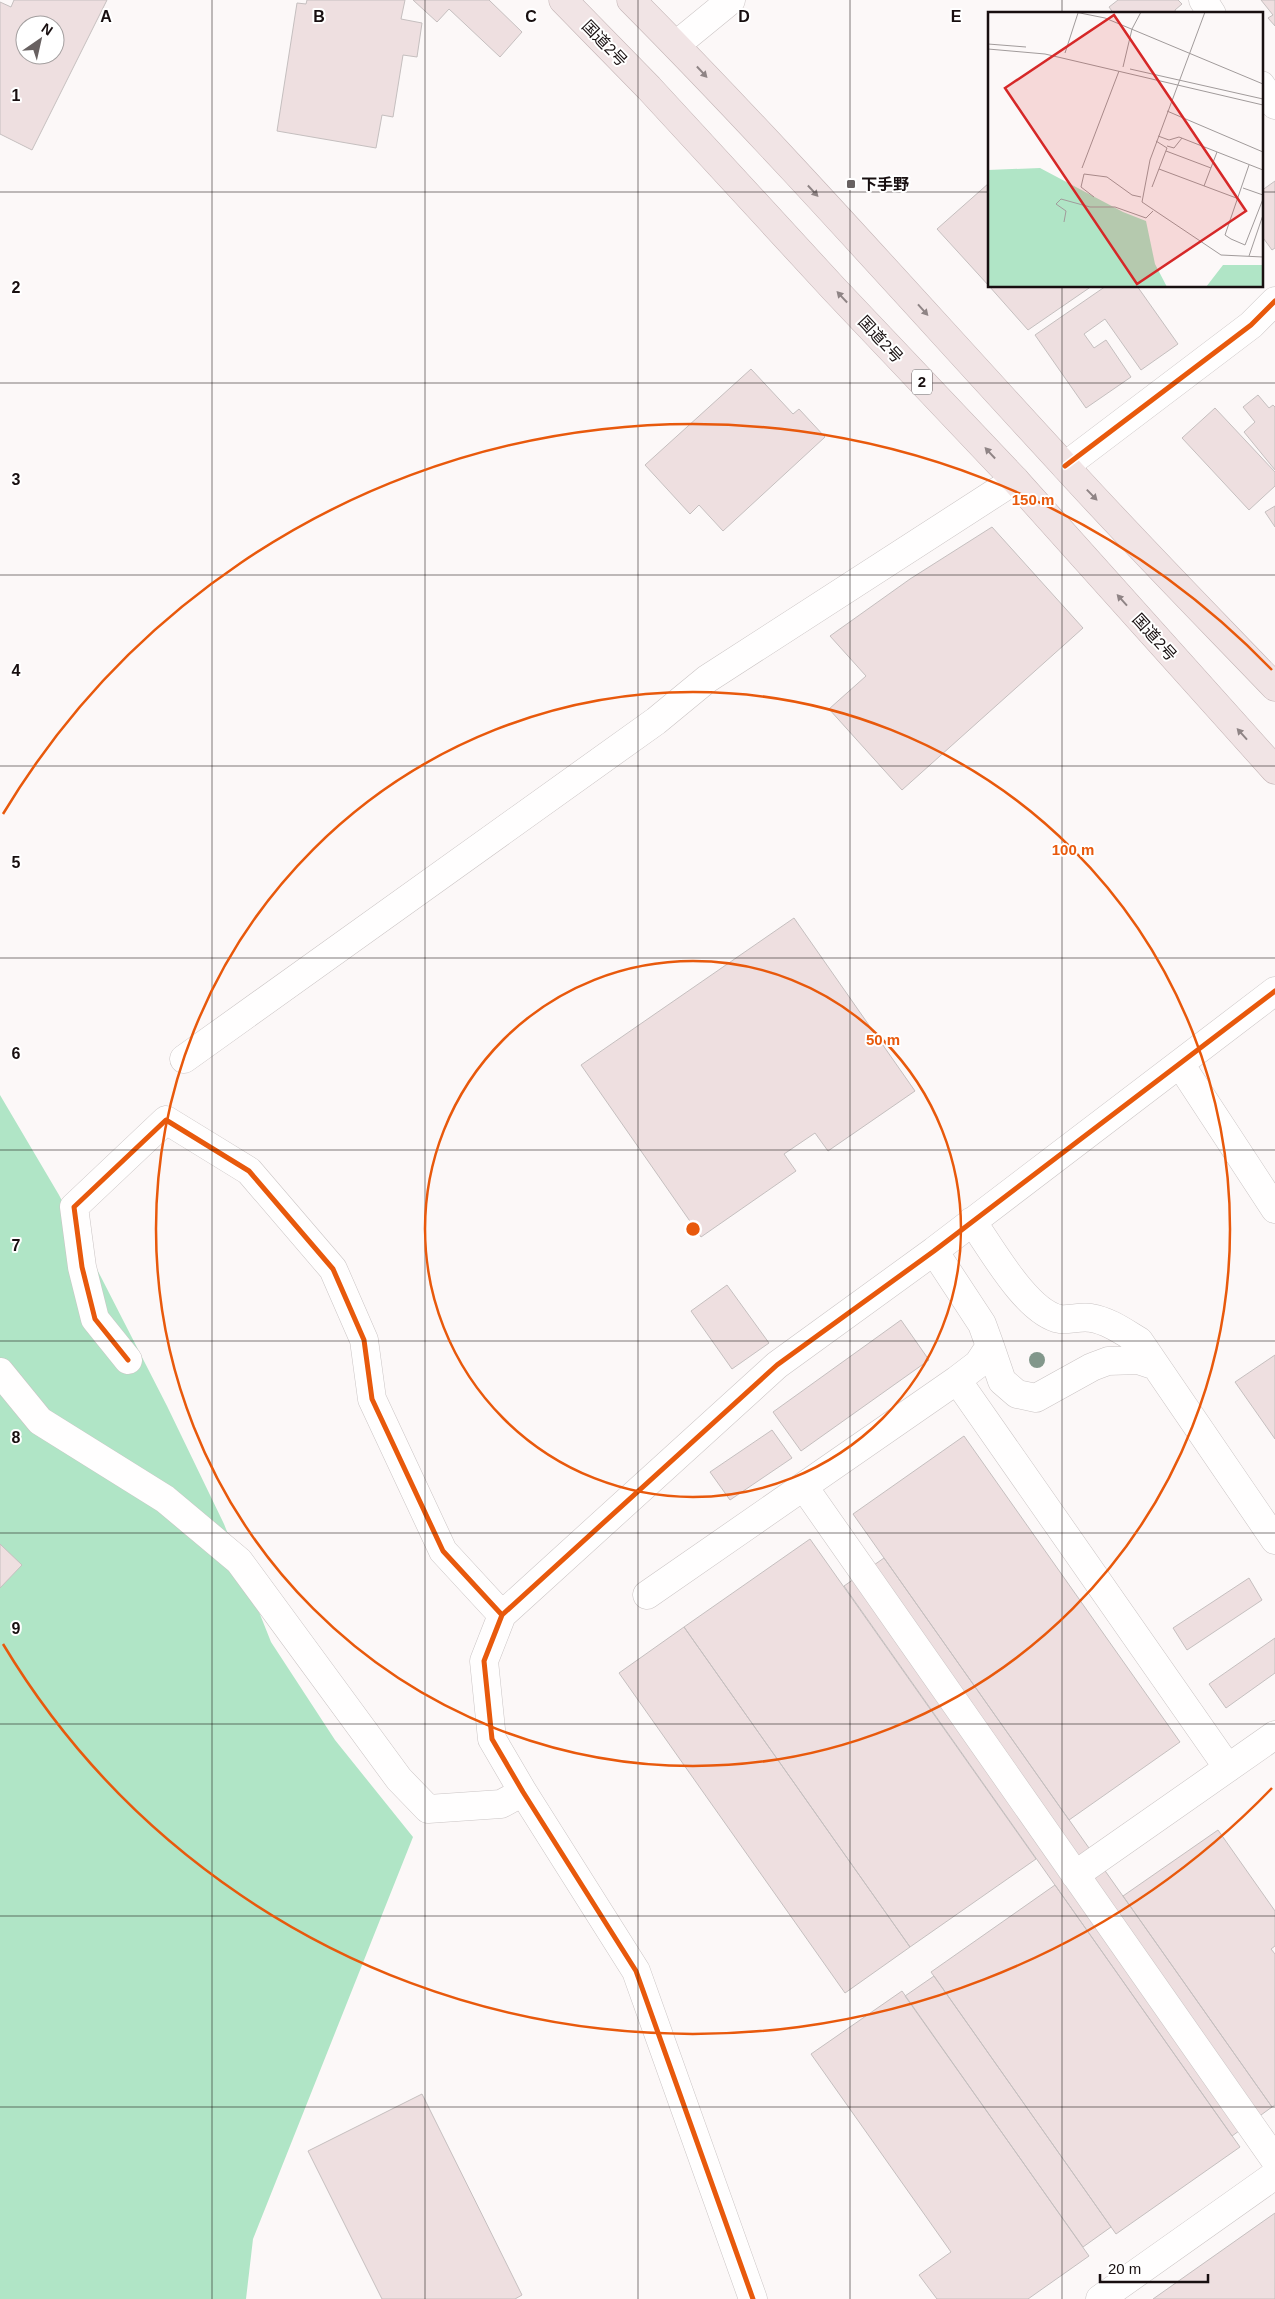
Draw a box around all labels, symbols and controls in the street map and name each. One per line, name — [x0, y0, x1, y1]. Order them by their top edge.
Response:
text: A — [100, 8, 112, 25]
text: B — [313, 8, 325, 25]
text: C — [525, 8, 537, 25]
text: D — [738, 8, 750, 25]
text: E — [951, 8, 962, 25]
inset map — [988, 12, 1262, 288]
north arrow — [15, 15, 65, 65]
street label: 国道2号 — [579, 17, 631, 70]
text: N — [39, 20, 56, 39]
one-way arrow — [696, 66, 708, 78]
text: 1 — [12, 87, 21, 104]
place label: 下手野 — [861, 176, 909, 193]
marker: 下手野 — [845, 178, 857, 190]
one-way arrow — [807, 185, 819, 197]
text: 2 — [12, 279, 21, 296]
one-way arrow — [836, 292, 848, 304]
one-way arrow — [917, 304, 929, 316]
street label: 国道2号 — [855, 313, 906, 366]
road number: 2 — [912, 370, 932, 394]
one-way arrow — [984, 448, 996, 460]
text: 3 — [12, 471, 21, 488]
one-way arrow — [1086, 488, 1098, 500]
text: 150 m — [1012, 491, 1054, 508]
one-way arrow — [1117, 593, 1128, 606]
street label: 国道2号 — [1129, 611, 1180, 664]
text: 4 — [12, 662, 21, 679]
one-way arrow — [1237, 728, 1248, 741]
text: 100 m — [1052, 841, 1094, 858]
text: 5 — [12, 854, 21, 871]
text: 50 m — [866, 1031, 900, 1048]
text: 6 — [12, 1045, 21, 1062]
centre of rings — [684, 1220, 702, 1238]
text: 7 — [12, 1237, 21, 1254]
text: 8 — [12, 1429, 21, 1446]
text: 9 — [12, 1620, 21, 1637]
scale bar — [1100, 2252, 1208, 2284]
text: 20 m — [1108, 2260, 1141, 2277]

